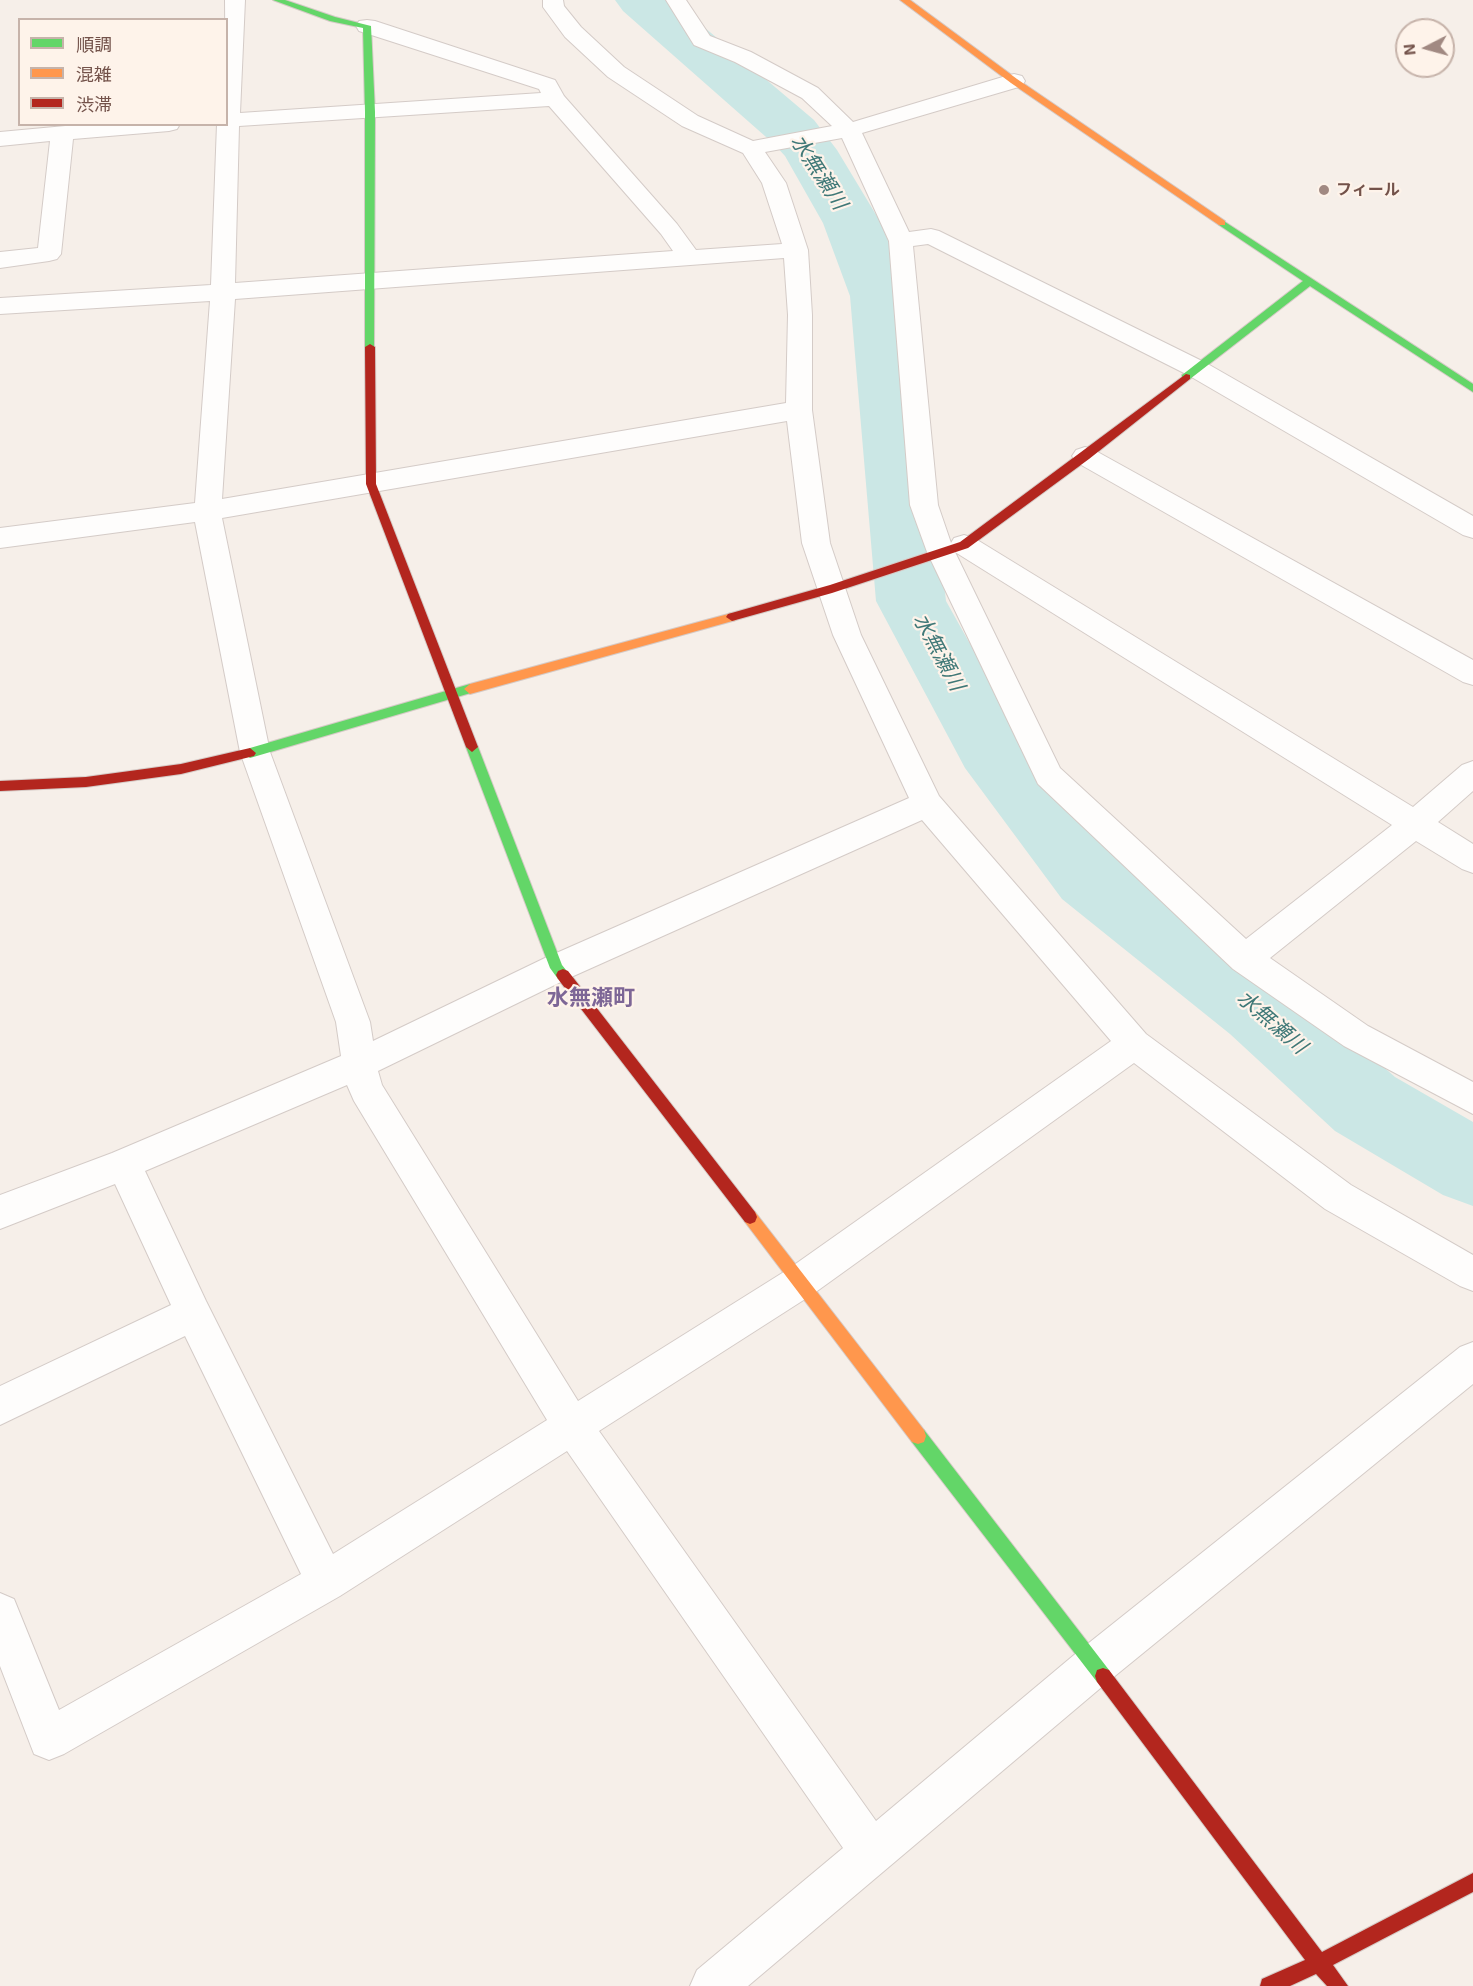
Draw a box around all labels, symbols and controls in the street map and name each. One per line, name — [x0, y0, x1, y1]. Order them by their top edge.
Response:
legend — [18, 18, 228, 126]
north arrow — [1395, 18, 1455, 78]
text: 順調 — [76, 33, 112, 55]
text: N — [1399, 43, 1419, 56]
text: 混雑 — [76, 63, 112, 85]
text: 渋滞 — [76, 93, 112, 115]
water label: 水無瀬川 — [786, 130, 852, 214]
place label: フィール — [1336, 180, 1400, 200]
marker: フィール — [1317, 183, 1331, 197]
water label: 水無瀬川 — [908, 609, 970, 695]
district label: 水無瀬町 — [547, 985, 635, 1011]
water label: 水無瀬川 — [1232, 985, 1312, 1059]

